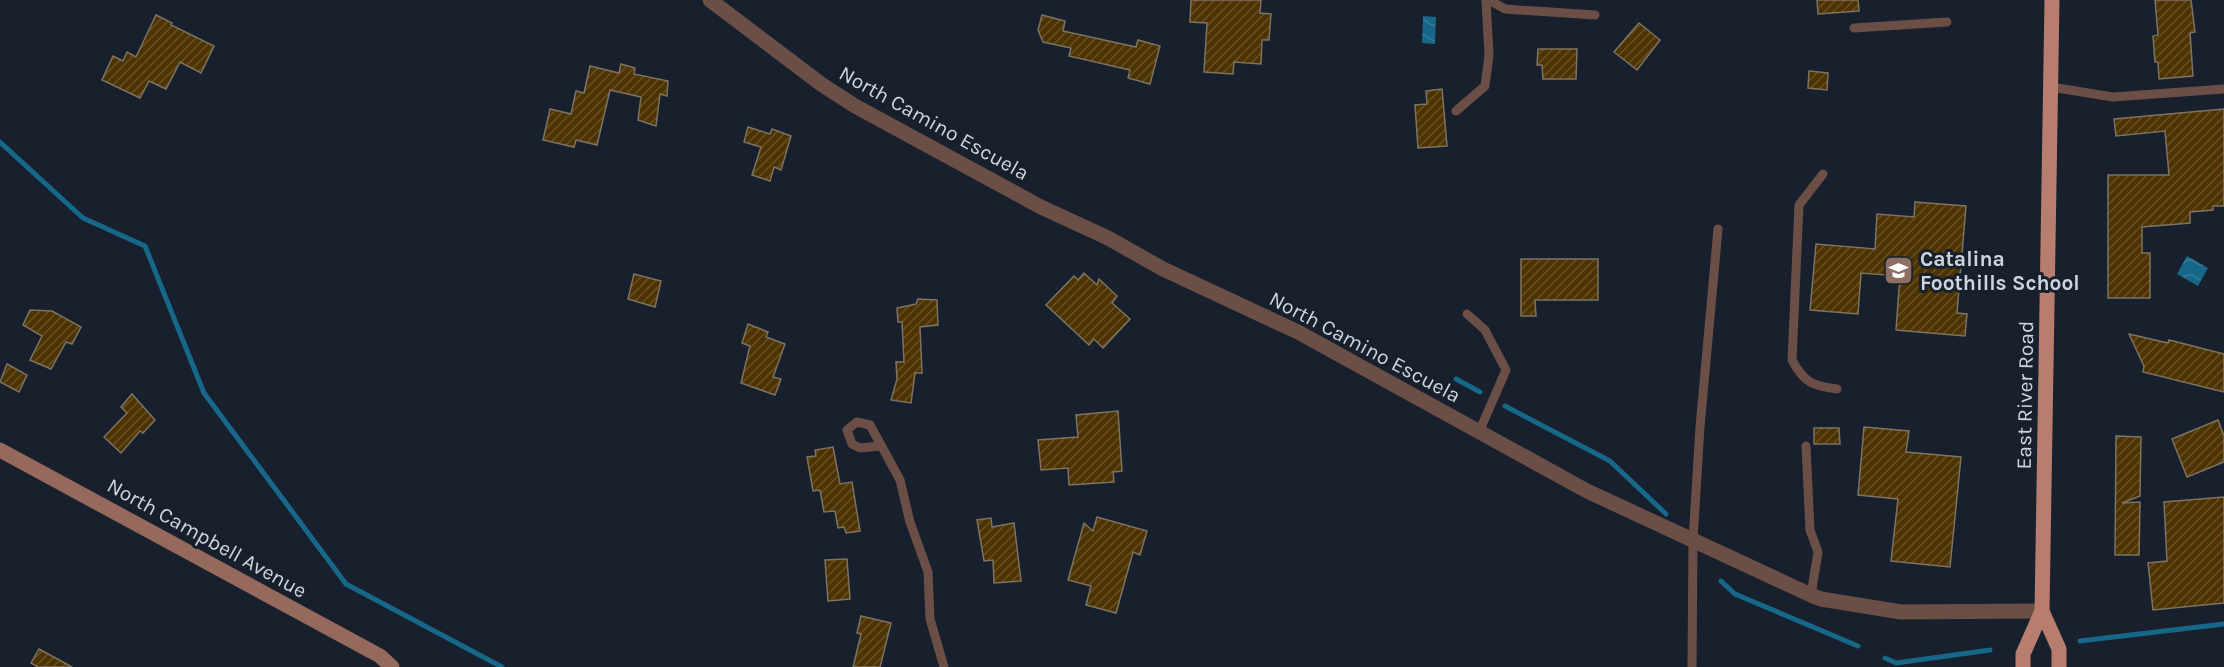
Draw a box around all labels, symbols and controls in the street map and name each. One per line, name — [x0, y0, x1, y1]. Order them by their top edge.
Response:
street label: North Camino Escuela — [835, 61, 1033, 185]
place label: Catalina Foothills School — [1920, 247, 2080, 295]
school or university icon: Catalina Foothills School — [1883, 255, 1915, 287]
street label: North Camino Escuela — [1265, 286, 1465, 408]
street label: East River Road — [2012, 320, 2038, 470]
street label: North Campbell Avenue — [103, 473, 311, 603]

